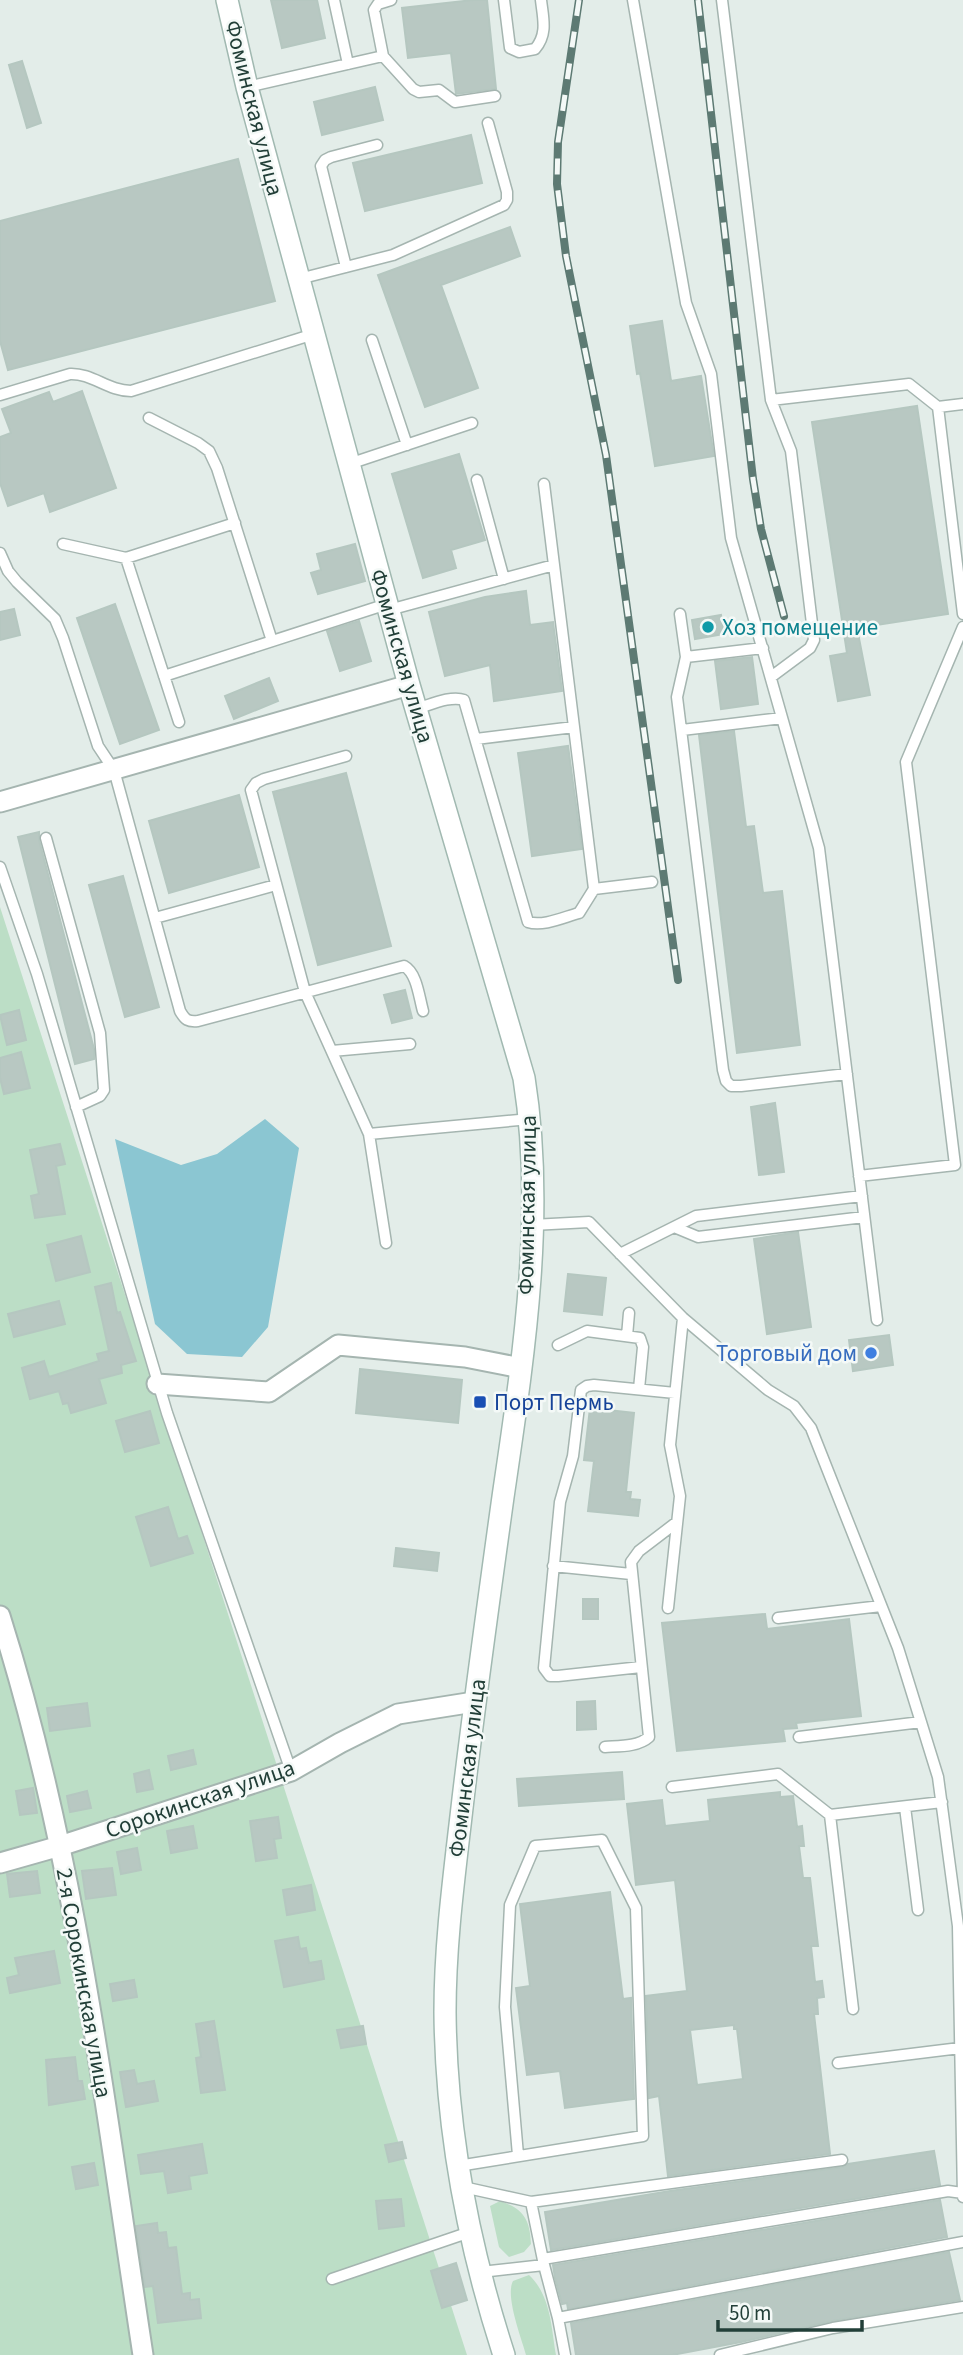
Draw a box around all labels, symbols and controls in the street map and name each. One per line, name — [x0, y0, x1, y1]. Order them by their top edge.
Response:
street label: Фоминская улица — [216, 17, 292, 199]
street label: Фоминская улица — [361, 565, 443, 747]
place label: Хоз помещение — [722, 611, 878, 644]
marker: Хоз помещение — [700, 619, 716, 635]
street label: Фоминская улица — [509, 1115, 545, 1295]
place label: Торговый дом — [716, 1337, 857, 1370]
marker: Торговый дом — [863, 1345, 879, 1361]
place label: Порт Пермь — [494, 1386, 614, 1419]
marker: Порт Пермь — [472, 1394, 488, 1410]
street label: Фоминская улица — [440, 1677, 494, 1859]
street label: Сорокинская улица — [101, 1751, 299, 1847]
street label: 2-я Сорокинская улица — [48, 1865, 120, 2101]
scale bar — [718, 2288, 862, 2332]
text: 50 m — [729, 2298, 771, 2328]

